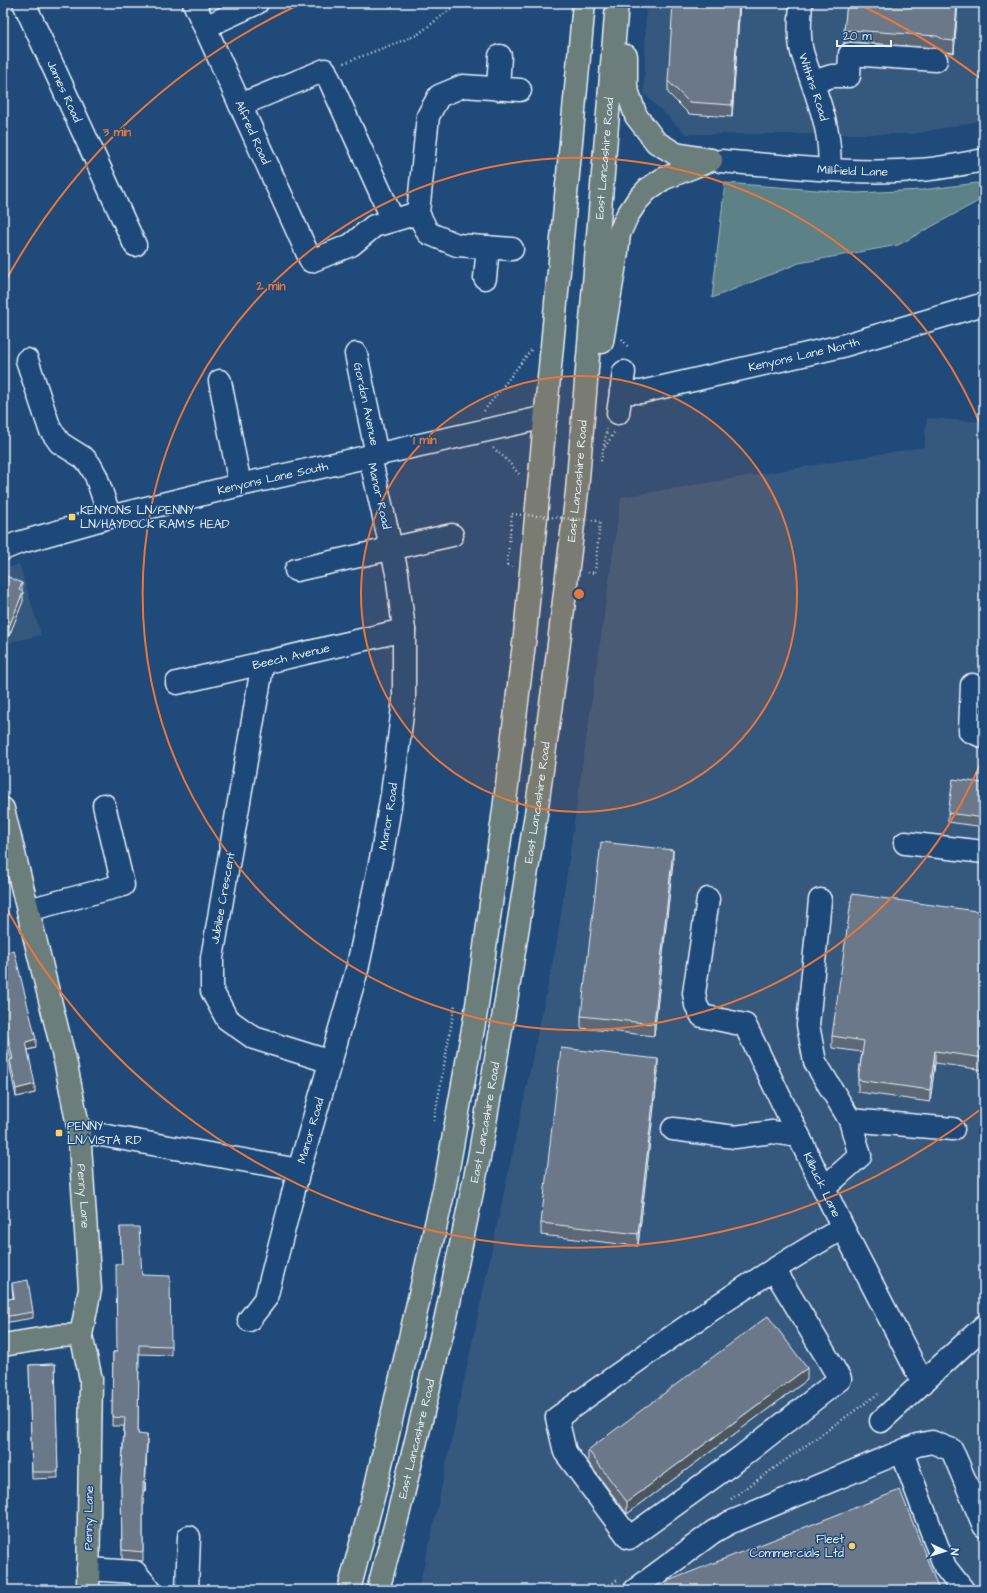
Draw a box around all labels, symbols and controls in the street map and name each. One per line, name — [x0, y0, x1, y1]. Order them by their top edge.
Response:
scale bar — [837, 22, 891, 48]
text: 20 m — [843, 28, 872, 45]
street label: Withins Road — [794, 51, 833, 122]
street label: James Road — [43, 57, 86, 125]
street label: East Lancashire Road — [591, 96, 618, 220]
street label: Alfred Road — [231, 98, 275, 167]
text: 3 min — [102, 124, 131, 141]
street label: Millfield Lane — [817, 161, 889, 180]
text: 2 min — [256, 278, 285, 295]
street label: Kenyons Lane North — [747, 333, 861, 376]
street label: Gordon Avenue — [349, 361, 383, 447]
street label: East Lancashire Road — [563, 419, 591, 543]
text: 1 min — [413, 432, 437, 449]
street label: Kenyons Lane South — [215, 457, 330, 499]
street label: Manor Road — [363, 461, 395, 531]
place label: KENYONS LN/PENNY LN/HAYDOCK RAM'S HEAD — [80, 502, 230, 533]
marker: KENYONS LN/PENNY LN/HAYDOCK RAM'S HEAD — [67, 512, 77, 522]
centre of rings — [572, 587, 586, 601]
street label: Beech Avenue — [251, 639, 332, 674]
street label: East Lancashire Road — [520, 741, 554, 864]
street label: Manor Road — [374, 782, 402, 851]
street label: Jubilee Crescent — [207, 850, 239, 945]
street label: East Lancashire Road — [466, 1061, 504, 1184]
street label: Manor Road — [293, 1096, 328, 1166]
place label: PENNY LN/VISTA RD — [67, 1118, 142, 1149]
marker: PENNY LN/VISTA RD — [54, 1128, 64, 1138]
street label: Kilbuck Lane — [799, 1149, 845, 1221]
street label: Penny Lane — [73, 1163, 94, 1229]
street label: East Lancashire Road — [394, 1377, 439, 1500]
street label: Penny Lane — [80, 1485, 99, 1550]
place label: Fleet Commercials Ltd — [749, 1531, 844, 1562]
north arrow — [925, 1531, 965, 1571]
marker: Fleet Commercials Ltd — [847, 1541, 857, 1551]
text: N — [947, 1548, 962, 1556]

